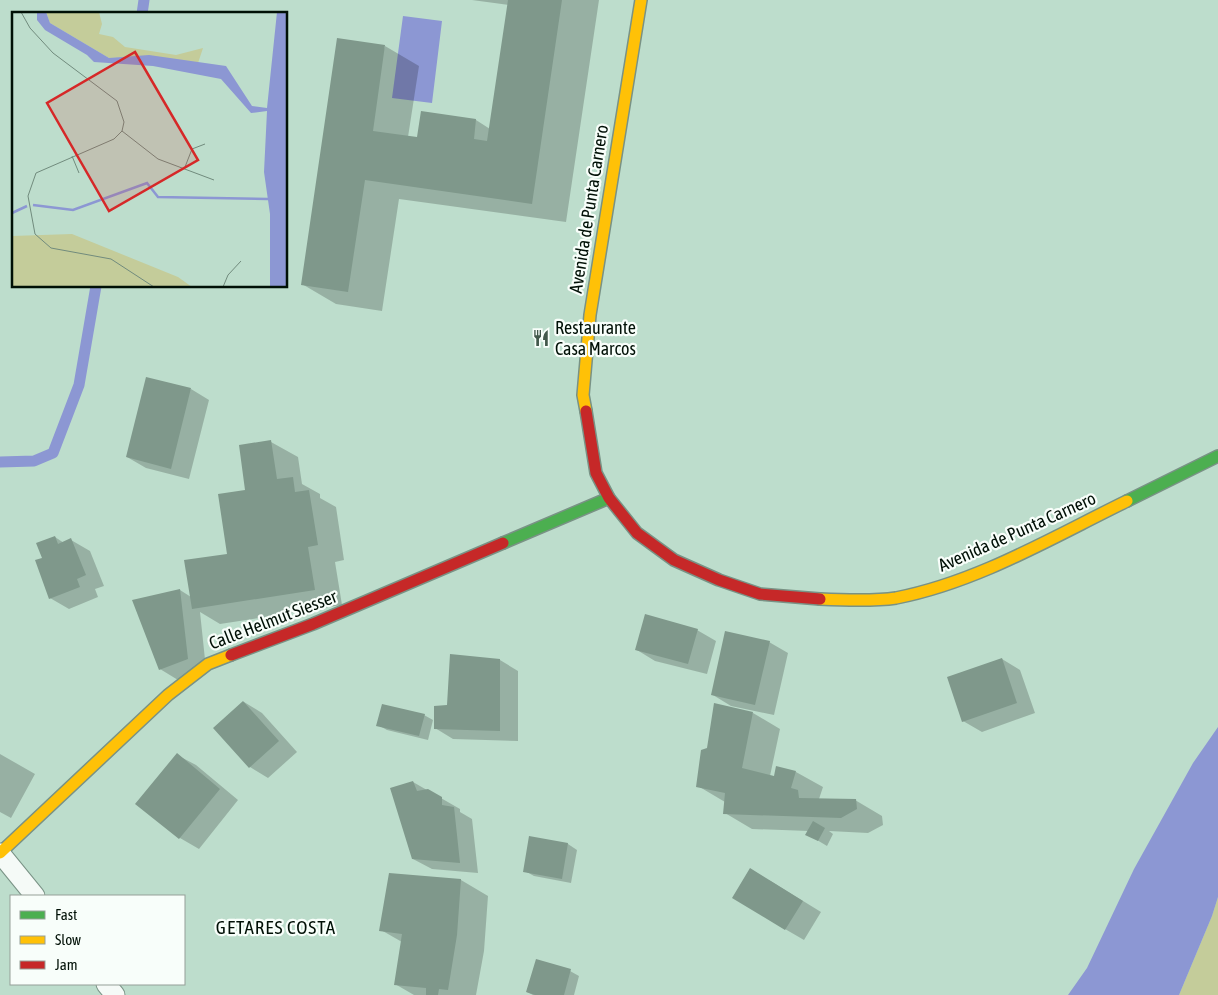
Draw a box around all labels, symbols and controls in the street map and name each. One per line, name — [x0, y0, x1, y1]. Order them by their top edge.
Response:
inset map — [12, 12, 288, 288]
street label: Avenida de Punta Carnero — [565, 123, 612, 295]
place label: Restaurante Casa Marcos — [555, 317, 636, 359]
restaurant icon: Restaurante Casa Marcos — [531, 328, 551, 348]
street label: Avenida de Punta Carnero — [935, 487, 1099, 576]
street label: Calle Helmut Siesser — [206, 585, 340, 654]
legend — [10, 895, 185, 985]
text: Fast — [55, 906, 77, 923]
district label: GETARES COSTA — [216, 916, 336, 938]
text: Slow — [55, 931, 81, 948]
text: Jam — [55, 956, 78, 973]

